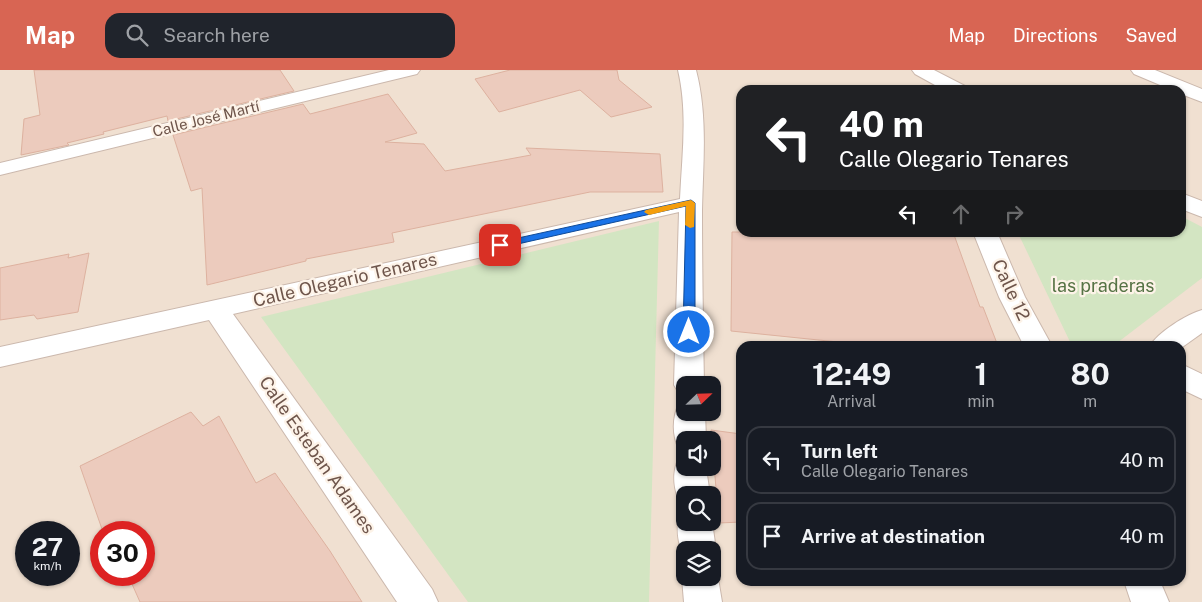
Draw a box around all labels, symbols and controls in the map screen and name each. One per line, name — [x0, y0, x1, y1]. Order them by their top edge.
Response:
search box — [105, 13, 455, 58]
text: Map — [25, 21, 75, 49]
icon: search — [123, 21, 151, 49]
text: Search here — [163, 24, 270, 46]
text: Map — [948, 25, 985, 46]
text: Directions — [1013, 25, 1098, 46]
text: Saved — [1126, 25, 1177, 46]
street label: Calle José Martí — [151, 97, 261, 140]
text: 40 m — [839, 104, 924, 145]
icon: left — [756, 105, 821, 170]
text: Calle Olegario Tenares — [839, 146, 1069, 172]
icon: left — [894, 200, 922, 228]
icon: ahead — [947, 200, 975, 228]
icon: right — [1000, 200, 1028, 228]
pin — [479, 224, 521, 266]
icon: arrive — [486, 231, 514, 259]
street label: Calle Olegario Tenares — [251, 248, 439, 311]
street label: Calle 12 — [988, 256, 1035, 324]
park label: las praderas — [1052, 275, 1154, 296]
position arrow — [662, 305, 714, 357]
text: 12:49 — [812, 356, 891, 392]
text: 1 — [975, 356, 987, 392]
text: 80 — [1071, 356, 1110, 392]
street label: Calle Esteban Adames — [255, 372, 380, 537]
north arrow — [676, 376, 721, 421]
map controls — [676, 376, 721, 586]
text: Arrival — [827, 392, 876, 411]
text: min — [967, 392, 995, 411]
text: m — [1083, 392, 1097, 411]
button: sound — [676, 431, 721, 476]
text: Turn left — [801, 440, 878, 462]
icon: left — [758, 446, 786, 474]
text: 40 m — [1119, 449, 1164, 471]
text: Calle Olegario Tenares — [801, 462, 968, 481]
button: search — [676, 486, 721, 531]
speed limit sign: 30 — [90, 521, 155, 586]
icon: arrive — [758, 522, 786, 550]
text: Arrive at destination — [801, 525, 985, 547]
text: 40 m — [1119, 525, 1164, 547]
text: 27 — [32, 532, 63, 562]
button: layers — [676, 541, 721, 586]
text: km/h — [33, 559, 62, 573]

